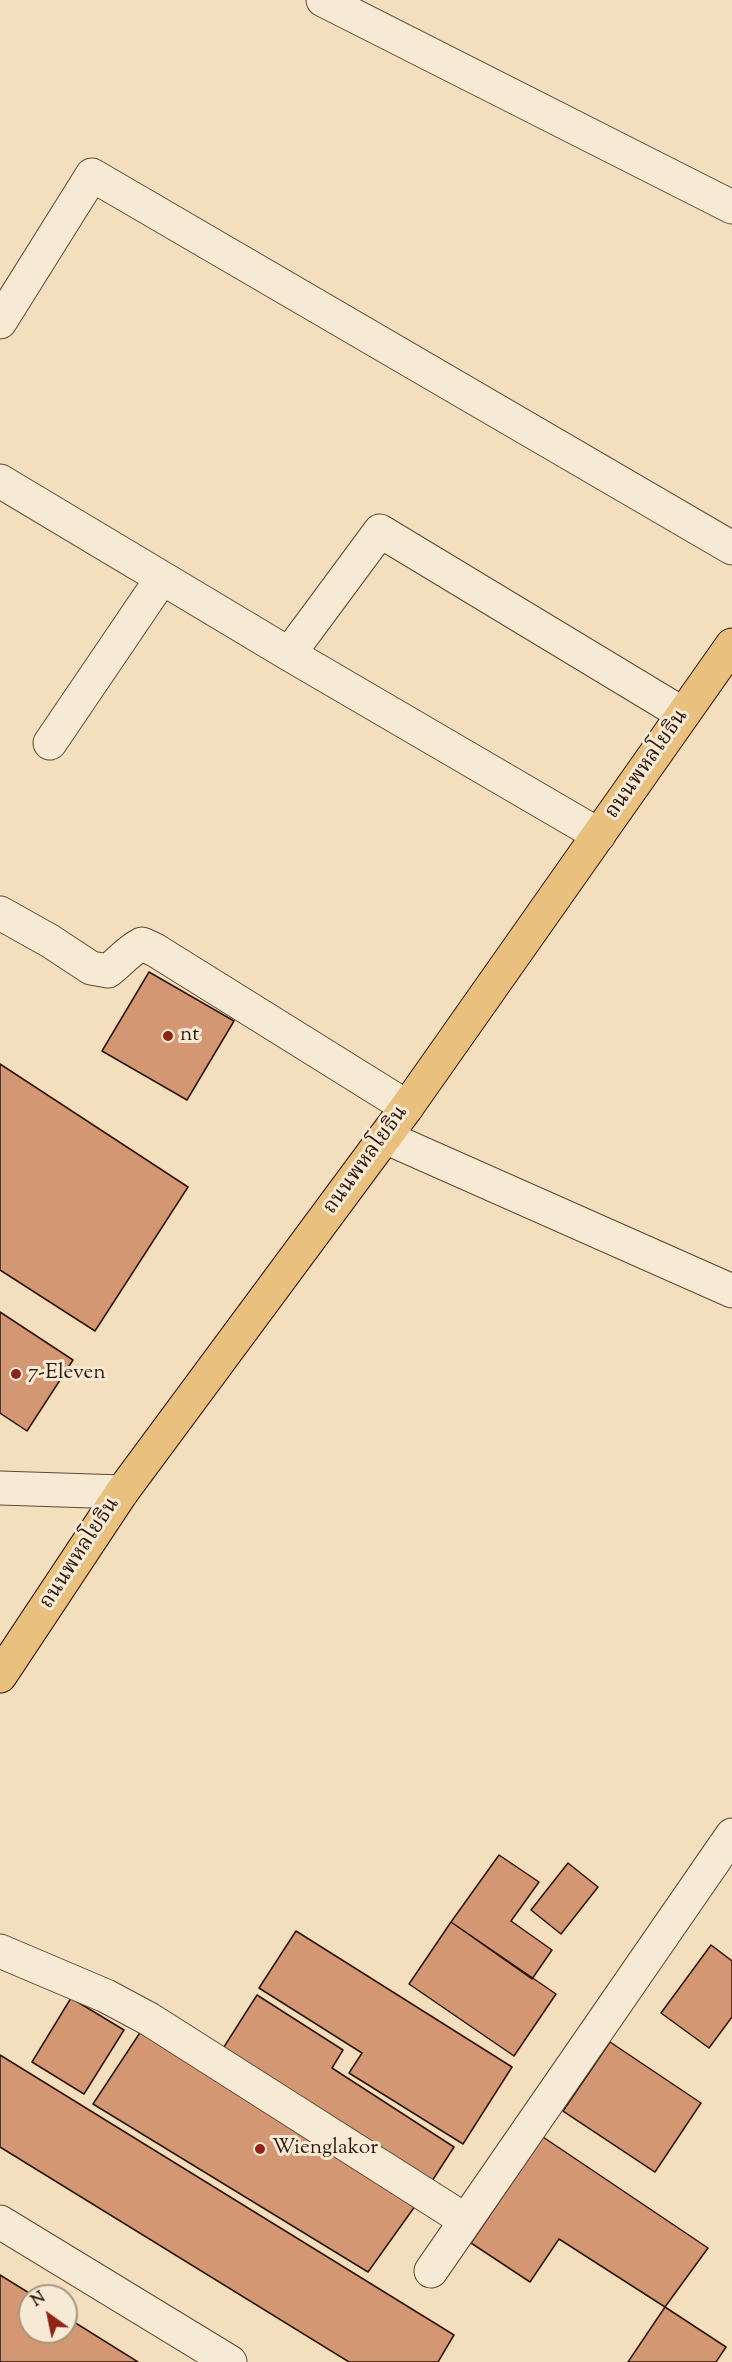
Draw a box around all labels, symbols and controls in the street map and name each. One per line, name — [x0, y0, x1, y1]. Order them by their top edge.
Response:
street label: ถนนพหลโยธิน — [601, 705, 695, 825]
place label: nt — [180, 1023, 199, 1049]
marker: nt — [161, 1029, 175, 1043]
street label: ถนนพหลโยธิน — [319, 1102, 415, 1220]
place label: 7-Eleven — [28, 1361, 106, 1387]
marker: 7-Eleven — [9, 1367, 23, 1381]
street label: ถนนพหลโยธิน — [36, 1494, 126, 1614]
place label: Wienglakor — [272, 2136, 378, 2162]
marker: Wienglakor — [253, 2142, 267, 2156]
north arrow — [18, 2284, 78, 2344]
text: N — [27, 2287, 51, 2313]

